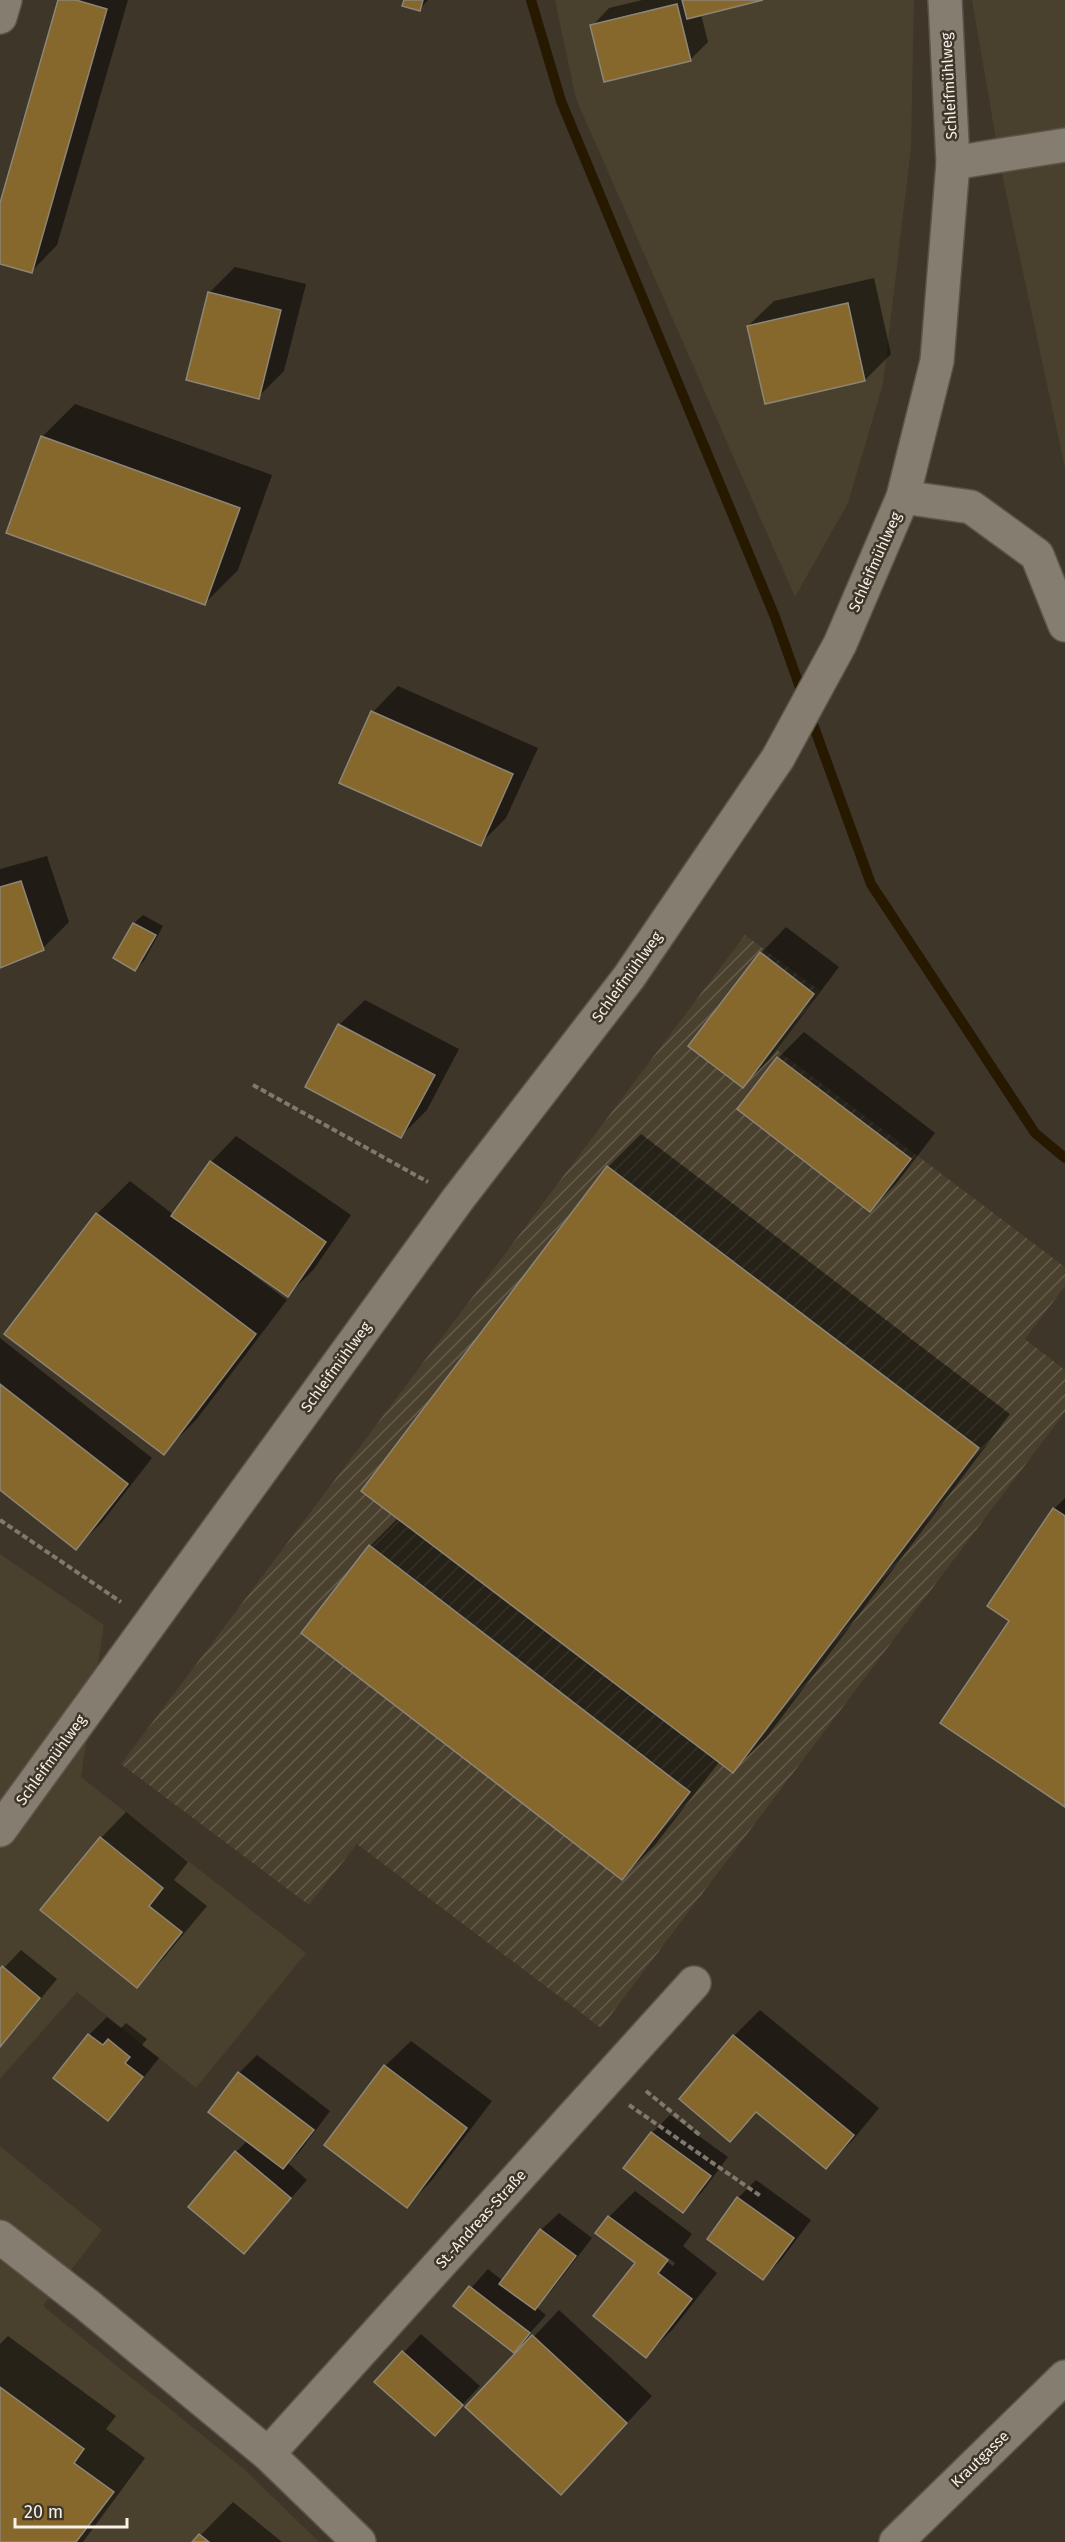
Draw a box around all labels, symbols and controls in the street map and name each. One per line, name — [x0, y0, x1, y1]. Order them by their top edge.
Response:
street label: Schleifmühlweg — [937, 32, 961, 140]
street label: Schleifmühlweg — [845, 509, 905, 615]
street label: Schleifmühlweg — [588, 928, 666, 1026]
street label: Schleifmühlweg — [297, 1318, 375, 1416]
street label: Schleifmühlweg — [12, 1711, 90, 1809]
street label: St.-Andreas-Straße — [432, 2166, 530, 2272]
street label: Krautgasse — [947, 2427, 1013, 2491]
scale bar — [15, 2491, 128, 2529]
text: 20 m — [24, 2501, 63, 2523]

